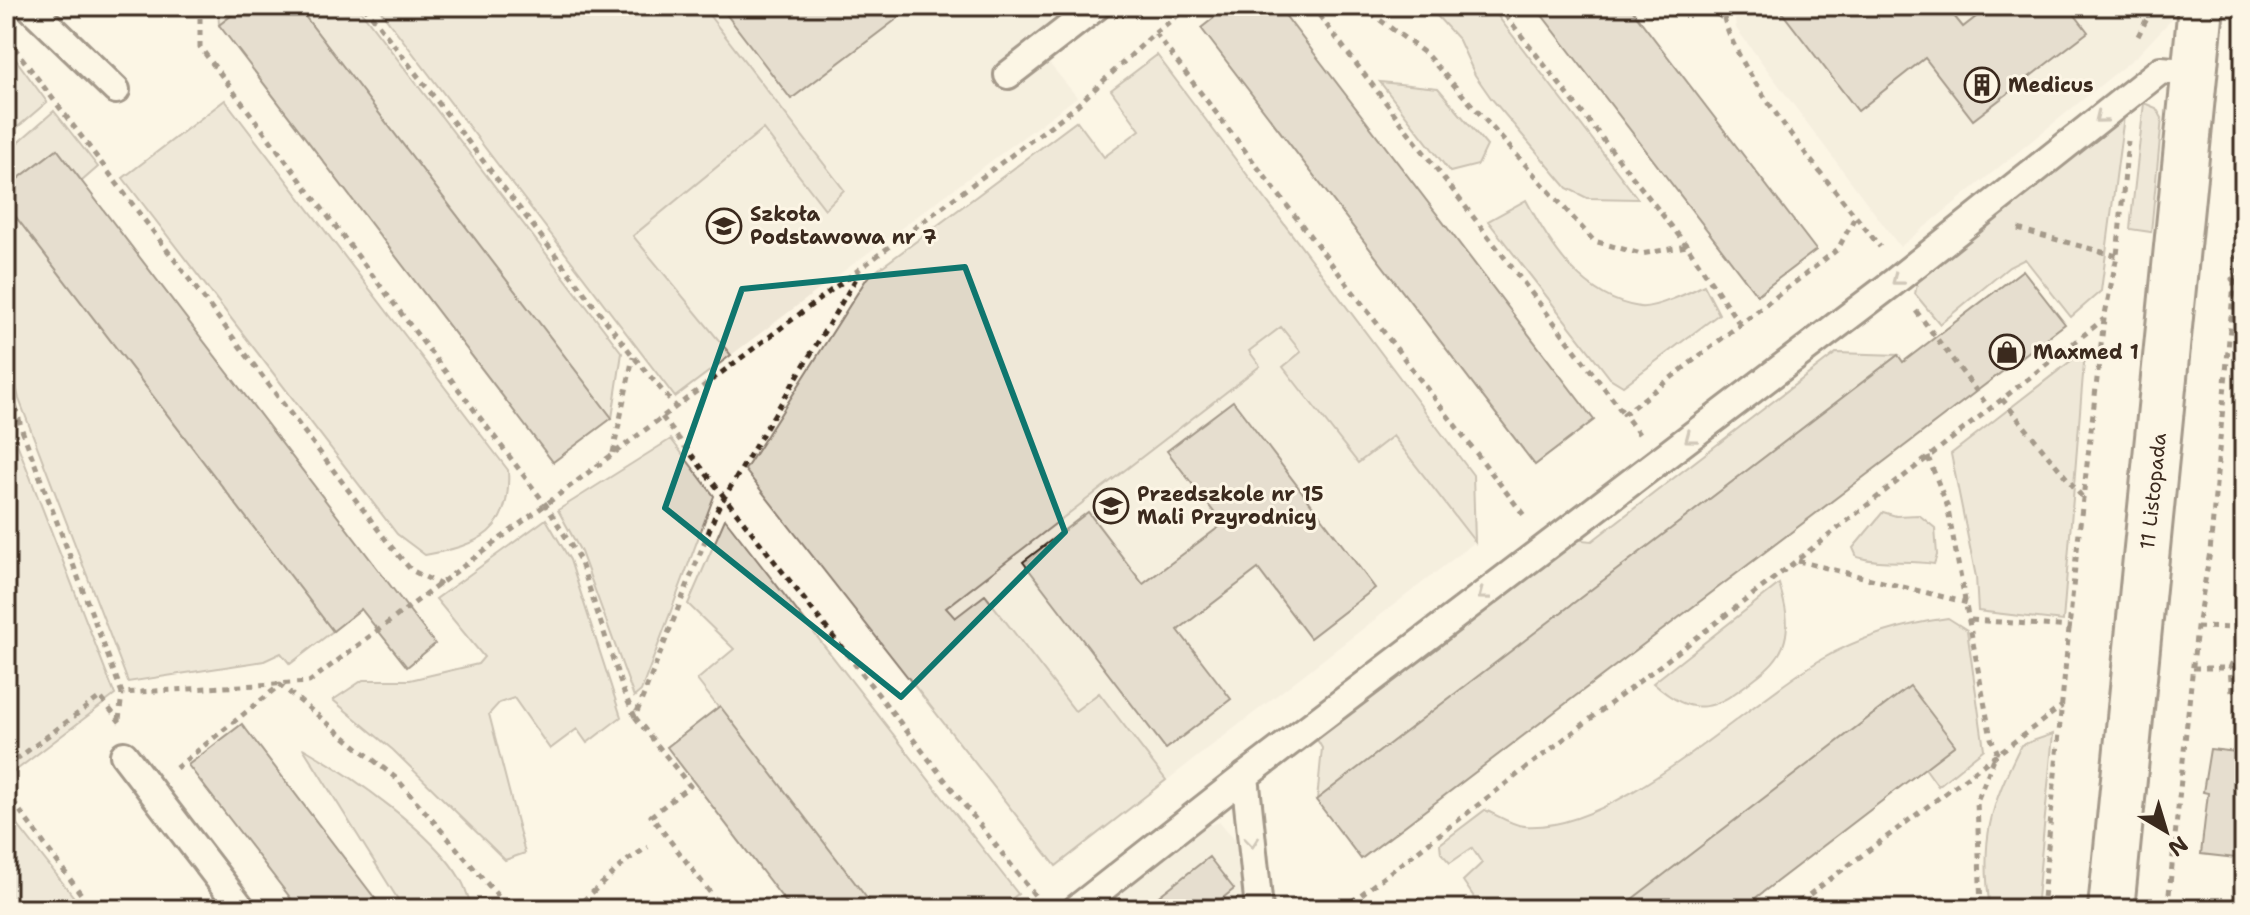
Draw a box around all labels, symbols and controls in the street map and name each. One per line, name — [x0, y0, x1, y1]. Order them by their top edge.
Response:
building icon: Medicus — [1963, 66, 2001, 104]
place label: Medicus — [2008, 72, 2094, 98]
one-way arrow — [2095, 108, 2109, 123]
place label: Szkoła Podstawowa nr 7 — [750, 201, 936, 250]
school or university icon: Szkoła Podstawowa nr 7 — [705, 207, 743, 245]
one-way arrow — [1891, 271, 1906, 285]
shop icon: Maxmed 1 — [1988, 333, 2026, 371]
place label: Maxmed 1 — [2033, 339, 2139, 365]
one-way arrow — [1684, 428, 1699, 442]
street label: 11 Listopada — [2134, 431, 2172, 551]
place label: Przedszkole nr 15 Mali Przyrodnicy — [1137, 481, 1324, 530]
school or university icon: Przedszkole nr 15 Mali Przyrodnicy — [1092, 487, 1130, 525]
one-way arrow — [1477, 586, 1492, 600]
north arrow — [2126, 791, 2206, 871]
text: N — [2162, 830, 2194, 863]
one-way arrow — [1244, 836, 1261, 849]

